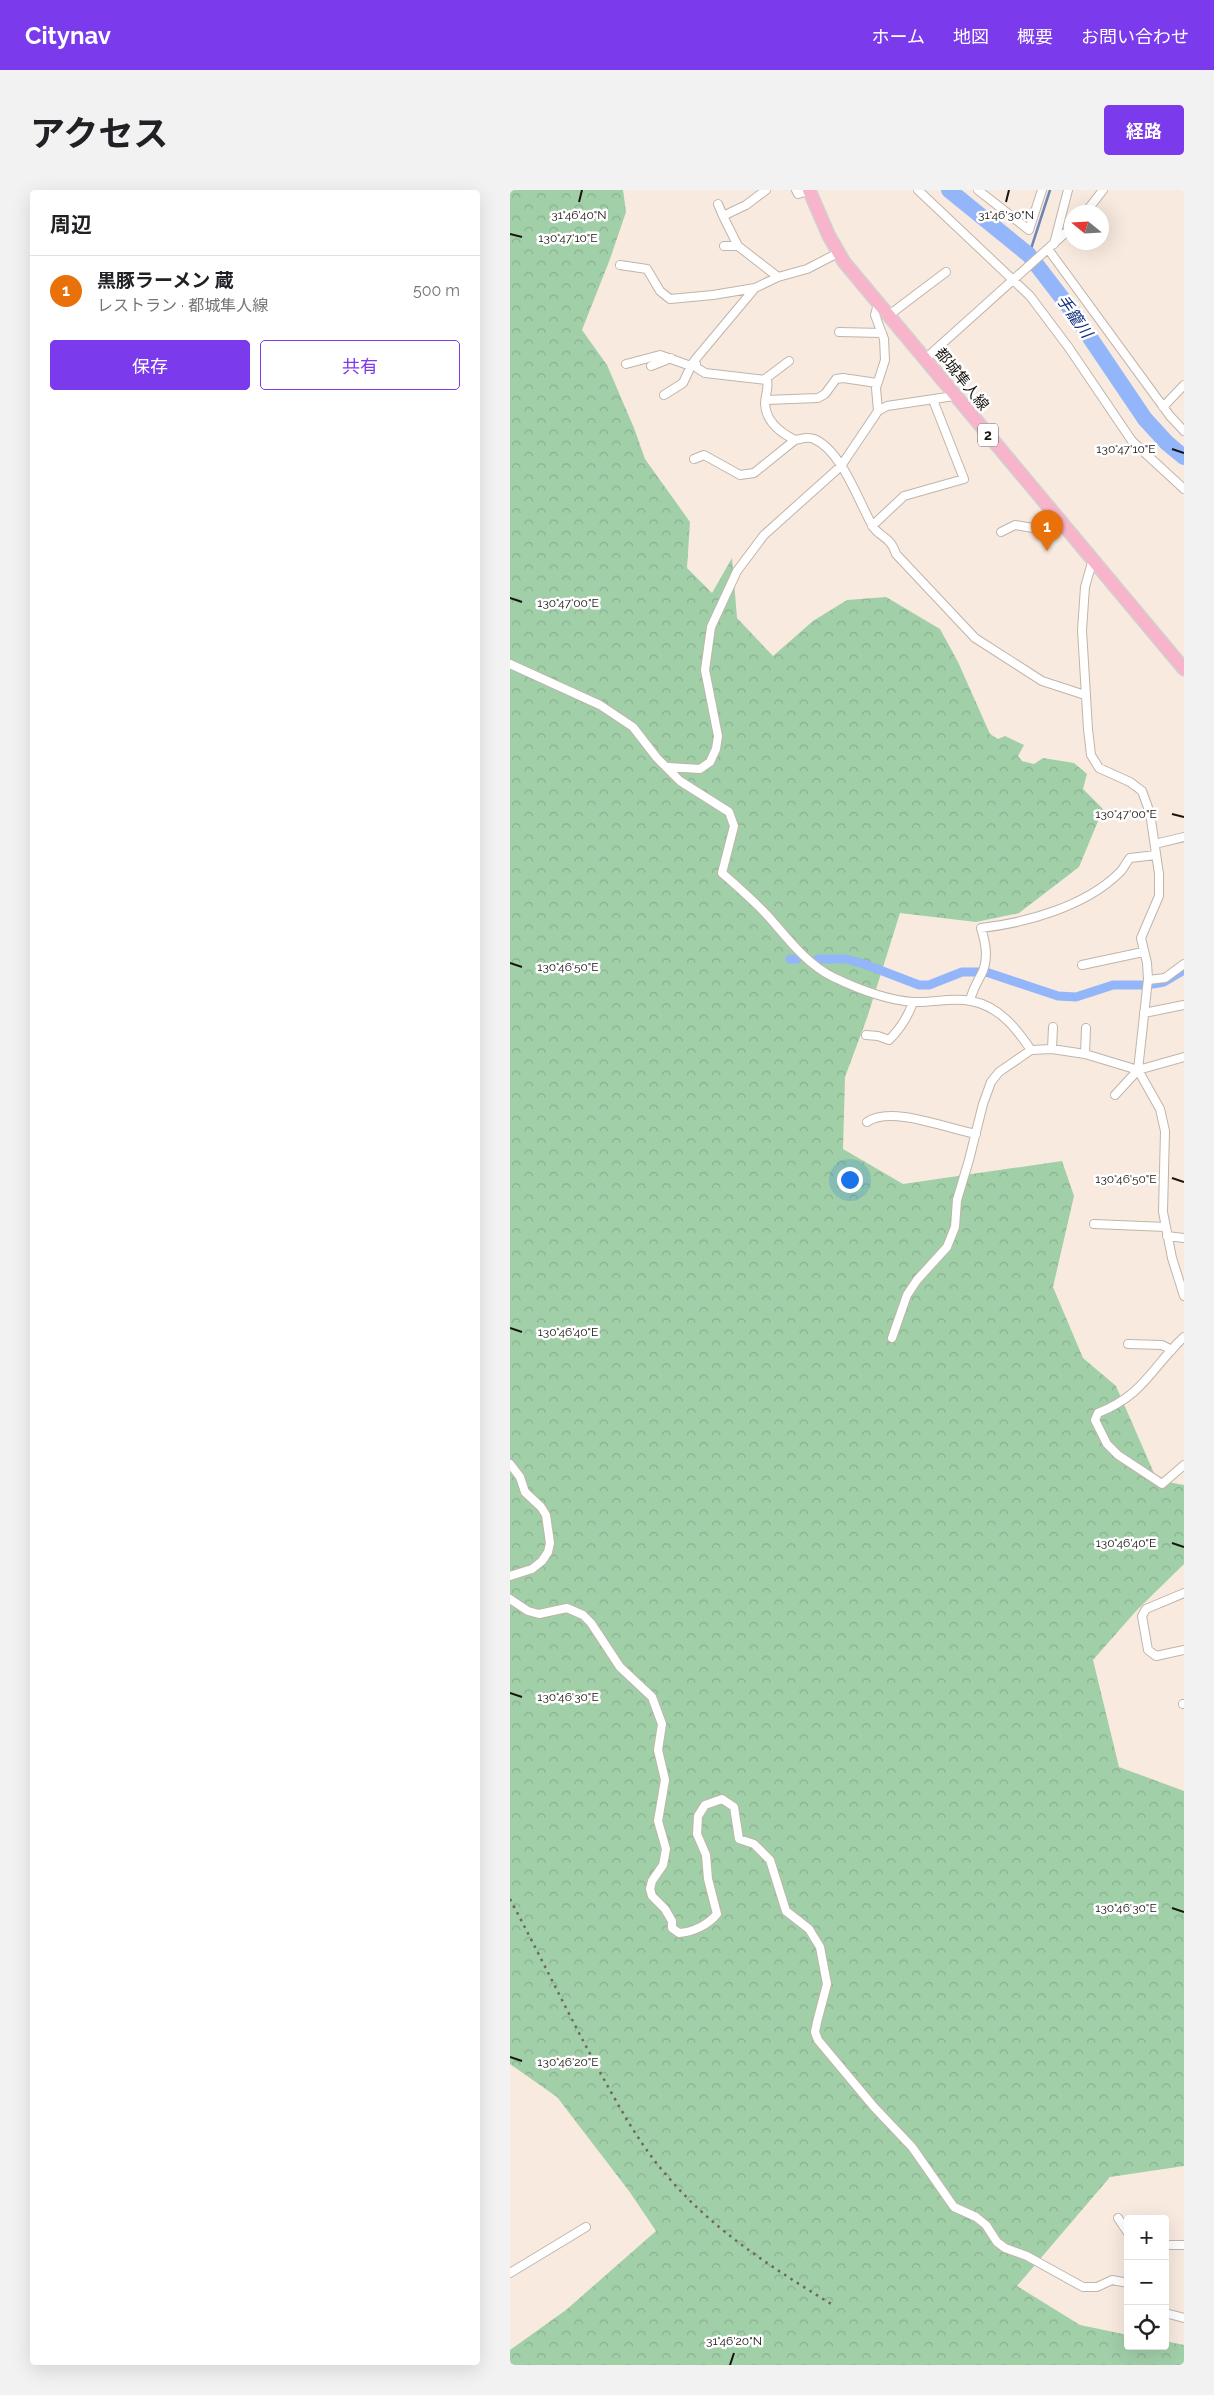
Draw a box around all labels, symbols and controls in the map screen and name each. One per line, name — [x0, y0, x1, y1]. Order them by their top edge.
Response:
text: Citynav — [25, 21, 111, 50]
text: ホーム — [872, 26, 925, 47]
text: 地図 — [953, 26, 989, 47]
text: 概要 — [1017, 26, 1053, 47]
text: お問い合わせ — [1081, 26, 1189, 47]
button: 経路 — [1104, 105, 1184, 155]
text: アクセス — [30, 113, 168, 154]
north arrow — [1064, 205, 1109, 250]
text: 31°46'40"N — [551, 208, 607, 222]
text: 31°46'30"N — [978, 208, 1034, 222]
text: 周辺 — [50, 212, 92, 237]
text: 130°47'10"E — [538, 231, 598, 245]
text: 黒豚ラーメン 蔵 — [97, 269, 234, 291]
text: 1 — [62, 281, 70, 300]
text: 500 m — [413, 281, 460, 300]
water label: 手籠川 — [1053, 291, 1097, 343]
text: レストラン · 都城隼人線 — [97, 296, 268, 315]
button: 保存 — [50, 340, 250, 390]
button: 共有 — [260, 340, 460, 390]
street label: 都城隼人線 — [931, 344, 993, 414]
road number: 2 — [978, 424, 998, 446]
text: 130°47'10"E — [1096, 442, 1156, 456]
pin: 1 — [1031, 510, 1063, 551]
text: 130°47'00"E — [537, 596, 599, 610]
text: 130°47'00"E — [1095, 807, 1157, 821]
text: 130°46'50"E — [537, 960, 599, 974]
your location — [837, 1167, 863, 1193]
text: 130°46'50"E — [1095, 1172, 1157, 1186]
text: 130°46'40"E — [538, 1325, 598, 1339]
text: 130°46'40"E — [1096, 1536, 1156, 1550]
text: 130°46'30"E — [537, 1690, 599, 1704]
text: 130°46'30"E — [1095, 1901, 1157, 1915]
text: 130°46'20"E — [537, 2055, 599, 2069]
map controls — [1124, 2215, 1169, 2350]
button: + — [1124, 2215, 1169, 2260]
button: − — [1124, 2260, 1169, 2305]
button: locate — [1124, 2305, 1169, 2350]
text: 31°46'20"N — [706, 2334, 762, 2348]

